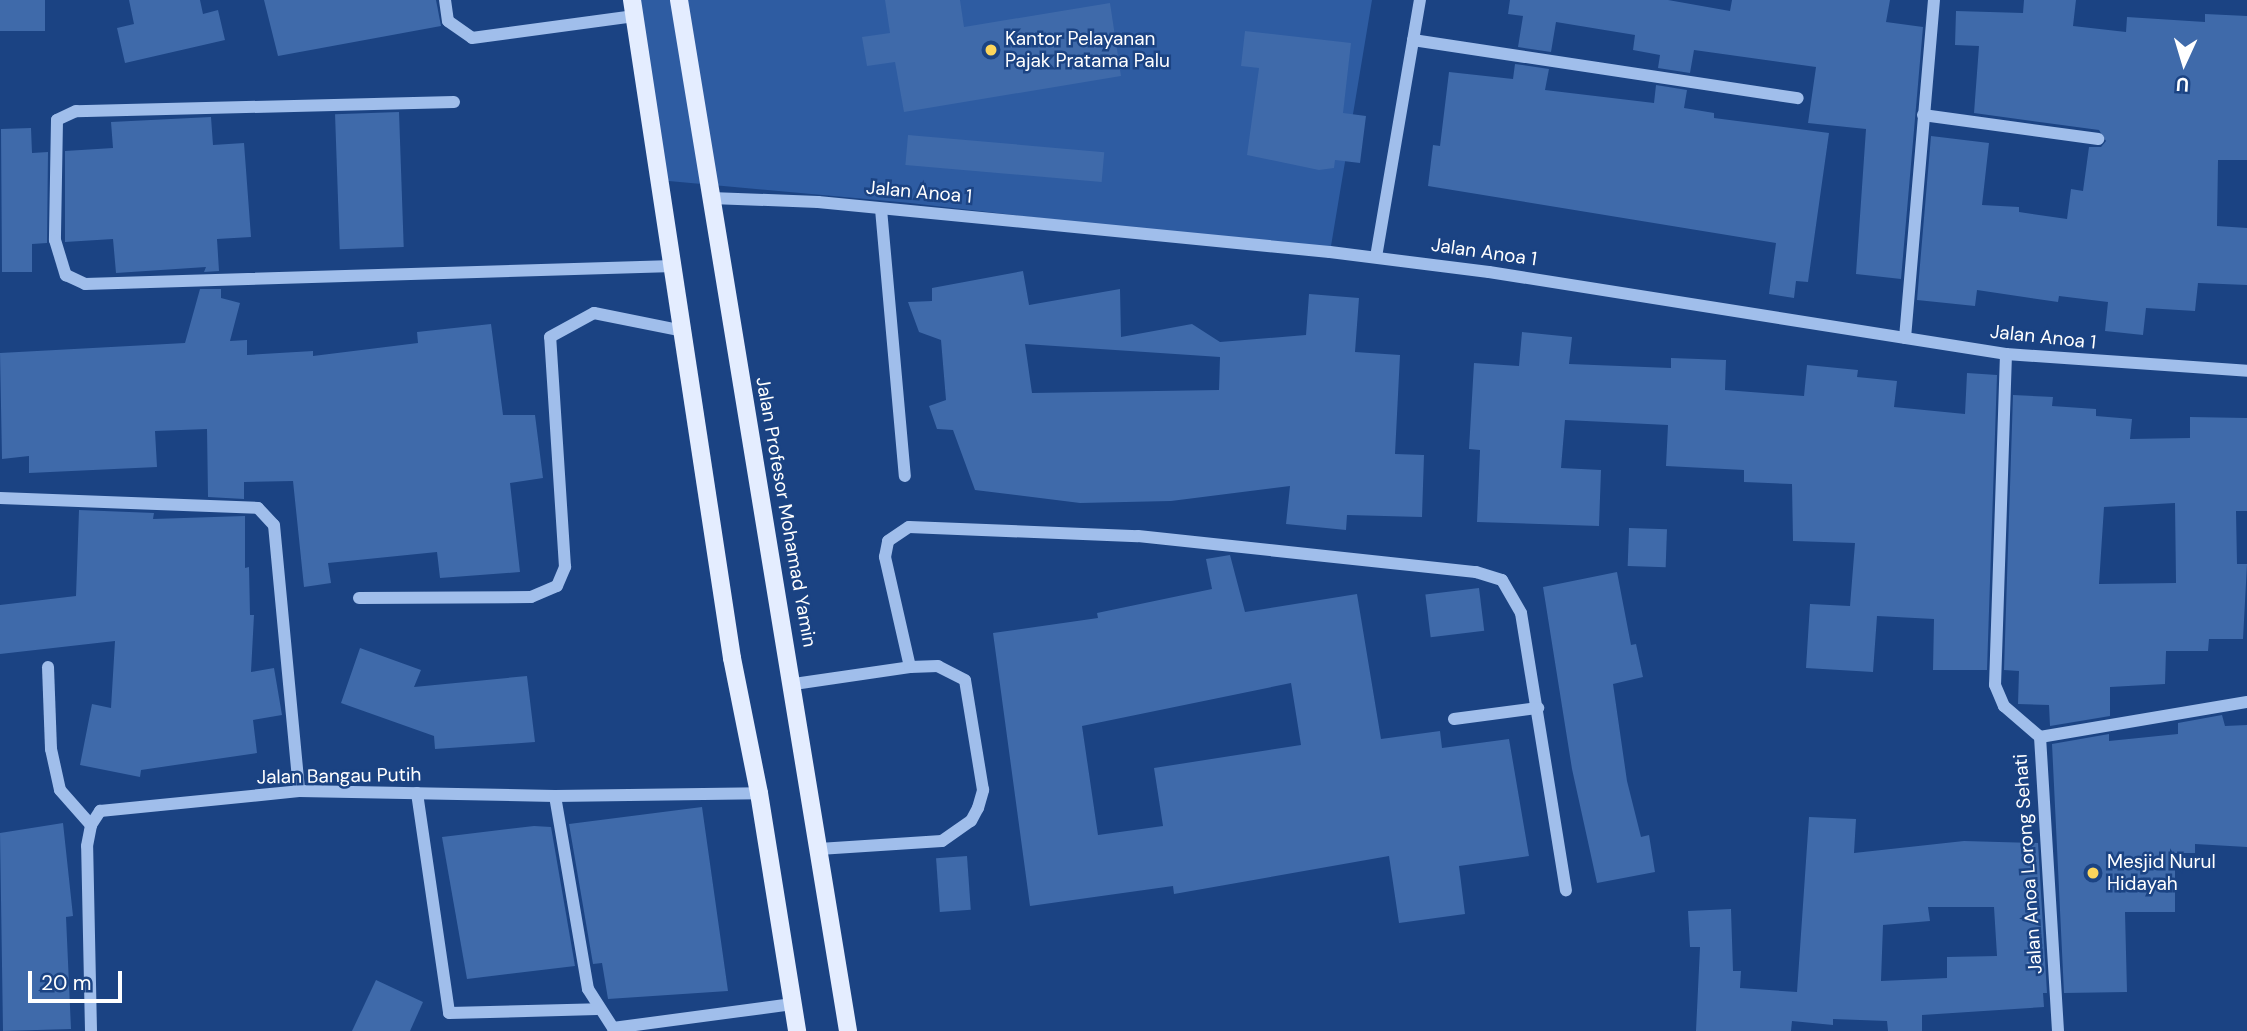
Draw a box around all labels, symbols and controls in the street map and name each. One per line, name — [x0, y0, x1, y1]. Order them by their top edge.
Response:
place label: Kantor Pelayanan Pajak Pratama Palu — [1005, 28, 1170, 72]
north arrow — [2149, 28, 2219, 98]
marker: Kantor Pelayanan Pajak Pratama Palu — [983, 42, 999, 58]
text: U — [2175, 72, 2190, 97]
street label: Jalan Anoa 1 — [865, 176, 973, 208]
street label: Jalan Anoa 1 — [1430, 233, 1538, 271]
street label: Jalan Anoa 1 — [1989, 320, 2097, 354]
street label: Jalan Profesor Mohamad Yamin — [751, 375, 821, 649]
street label: Jalan Anoa Lorong Sehati — [2009, 753, 2047, 975]
street label: Jalan Bangau Putih — [256, 763, 422, 789]
place label: Mesjid Nurul Hidayah — [2107, 851, 2216, 895]
marker: Mesjid Nurul Hidayah — [2085, 865, 2101, 881]
scale bar — [32, 958, 126, 1002]
text: 20 m — [41, 969, 92, 997]

